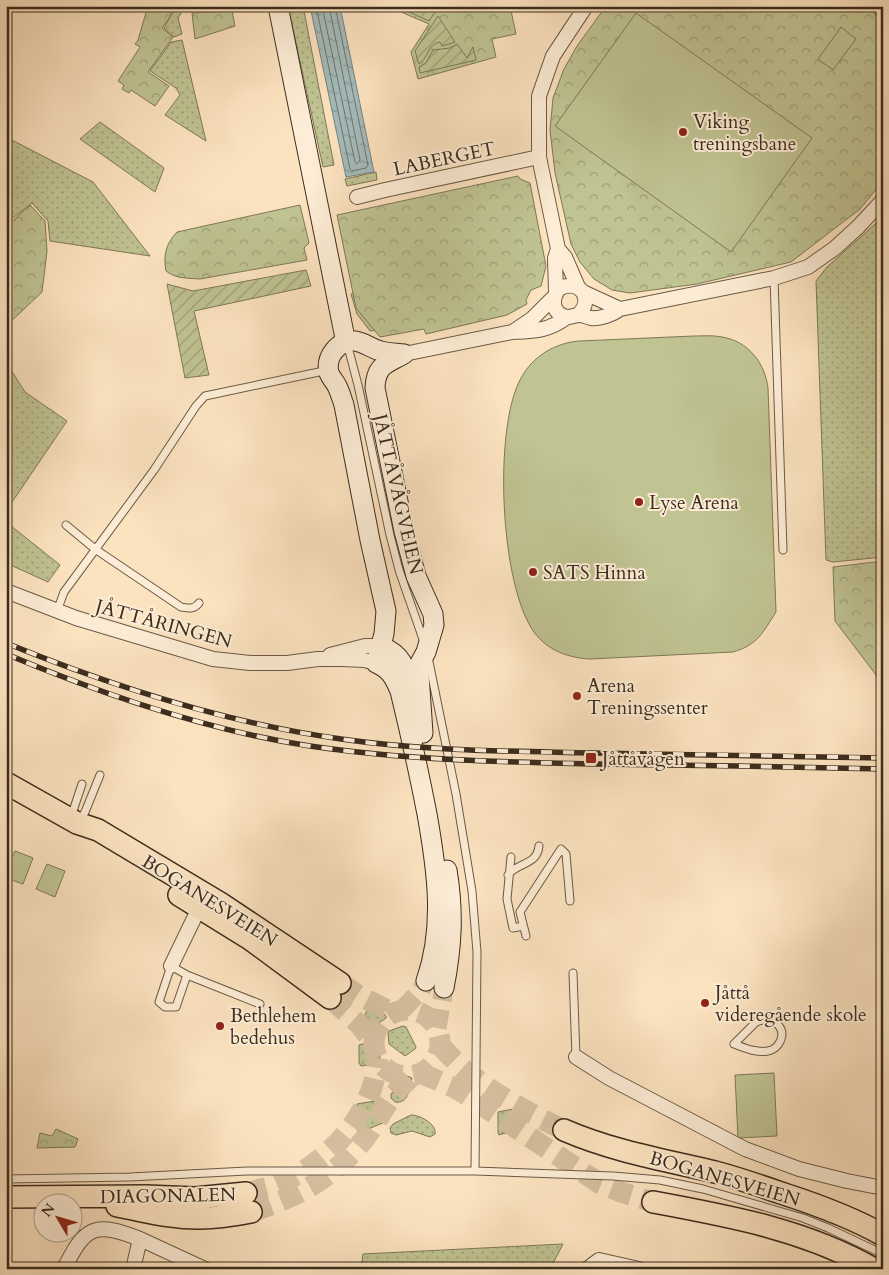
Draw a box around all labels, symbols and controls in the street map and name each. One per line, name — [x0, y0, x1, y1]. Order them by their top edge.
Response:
place label: Viking treningsbane — [693, 109, 796, 157]
marker: Viking treningsbane — [677, 126, 689, 138]
street label: LABERGET — [391, 135, 498, 182]
street label: JÅTTÅVÅGVEIEN — [366, 408, 429, 577]
place label: Lyse Arena — [649, 490, 739, 516]
marker: Lyse Arena — [633, 496, 645, 508]
place label: SATS Hinna — [543, 560, 646, 586]
marker: SATS Hinna — [527, 566, 539, 578]
street label: JÅTTÅRINGEN — [90, 592, 235, 655]
place label: Arena Treningssenter — [587, 673, 708, 721]
marker: Arena Treningssenter — [571, 690, 583, 702]
place label: Jåttåvågen — [599, 746, 685, 772]
marker: Jåttåvågen — [584, 751, 598, 765]
street label: BOGANESVEIEN — [137, 849, 282, 953]
place label: Jåttå videregående skole — [712, 980, 867, 1028]
marker: Jåttå videregående skole — [699, 997, 711, 1009]
place label: Bethlehem bedehus — [230, 1003, 317, 1051]
marker: Bethlehem bedehus — [214, 1020, 226, 1032]
street label: BOGANESVEIEN — [646, 1145, 803, 1213]
street label: DIAGONALEN — [100, 1182, 236, 1210]
north arrow — [32, 1192, 82, 1242]
text: N — [37, 1200, 59, 1221]

